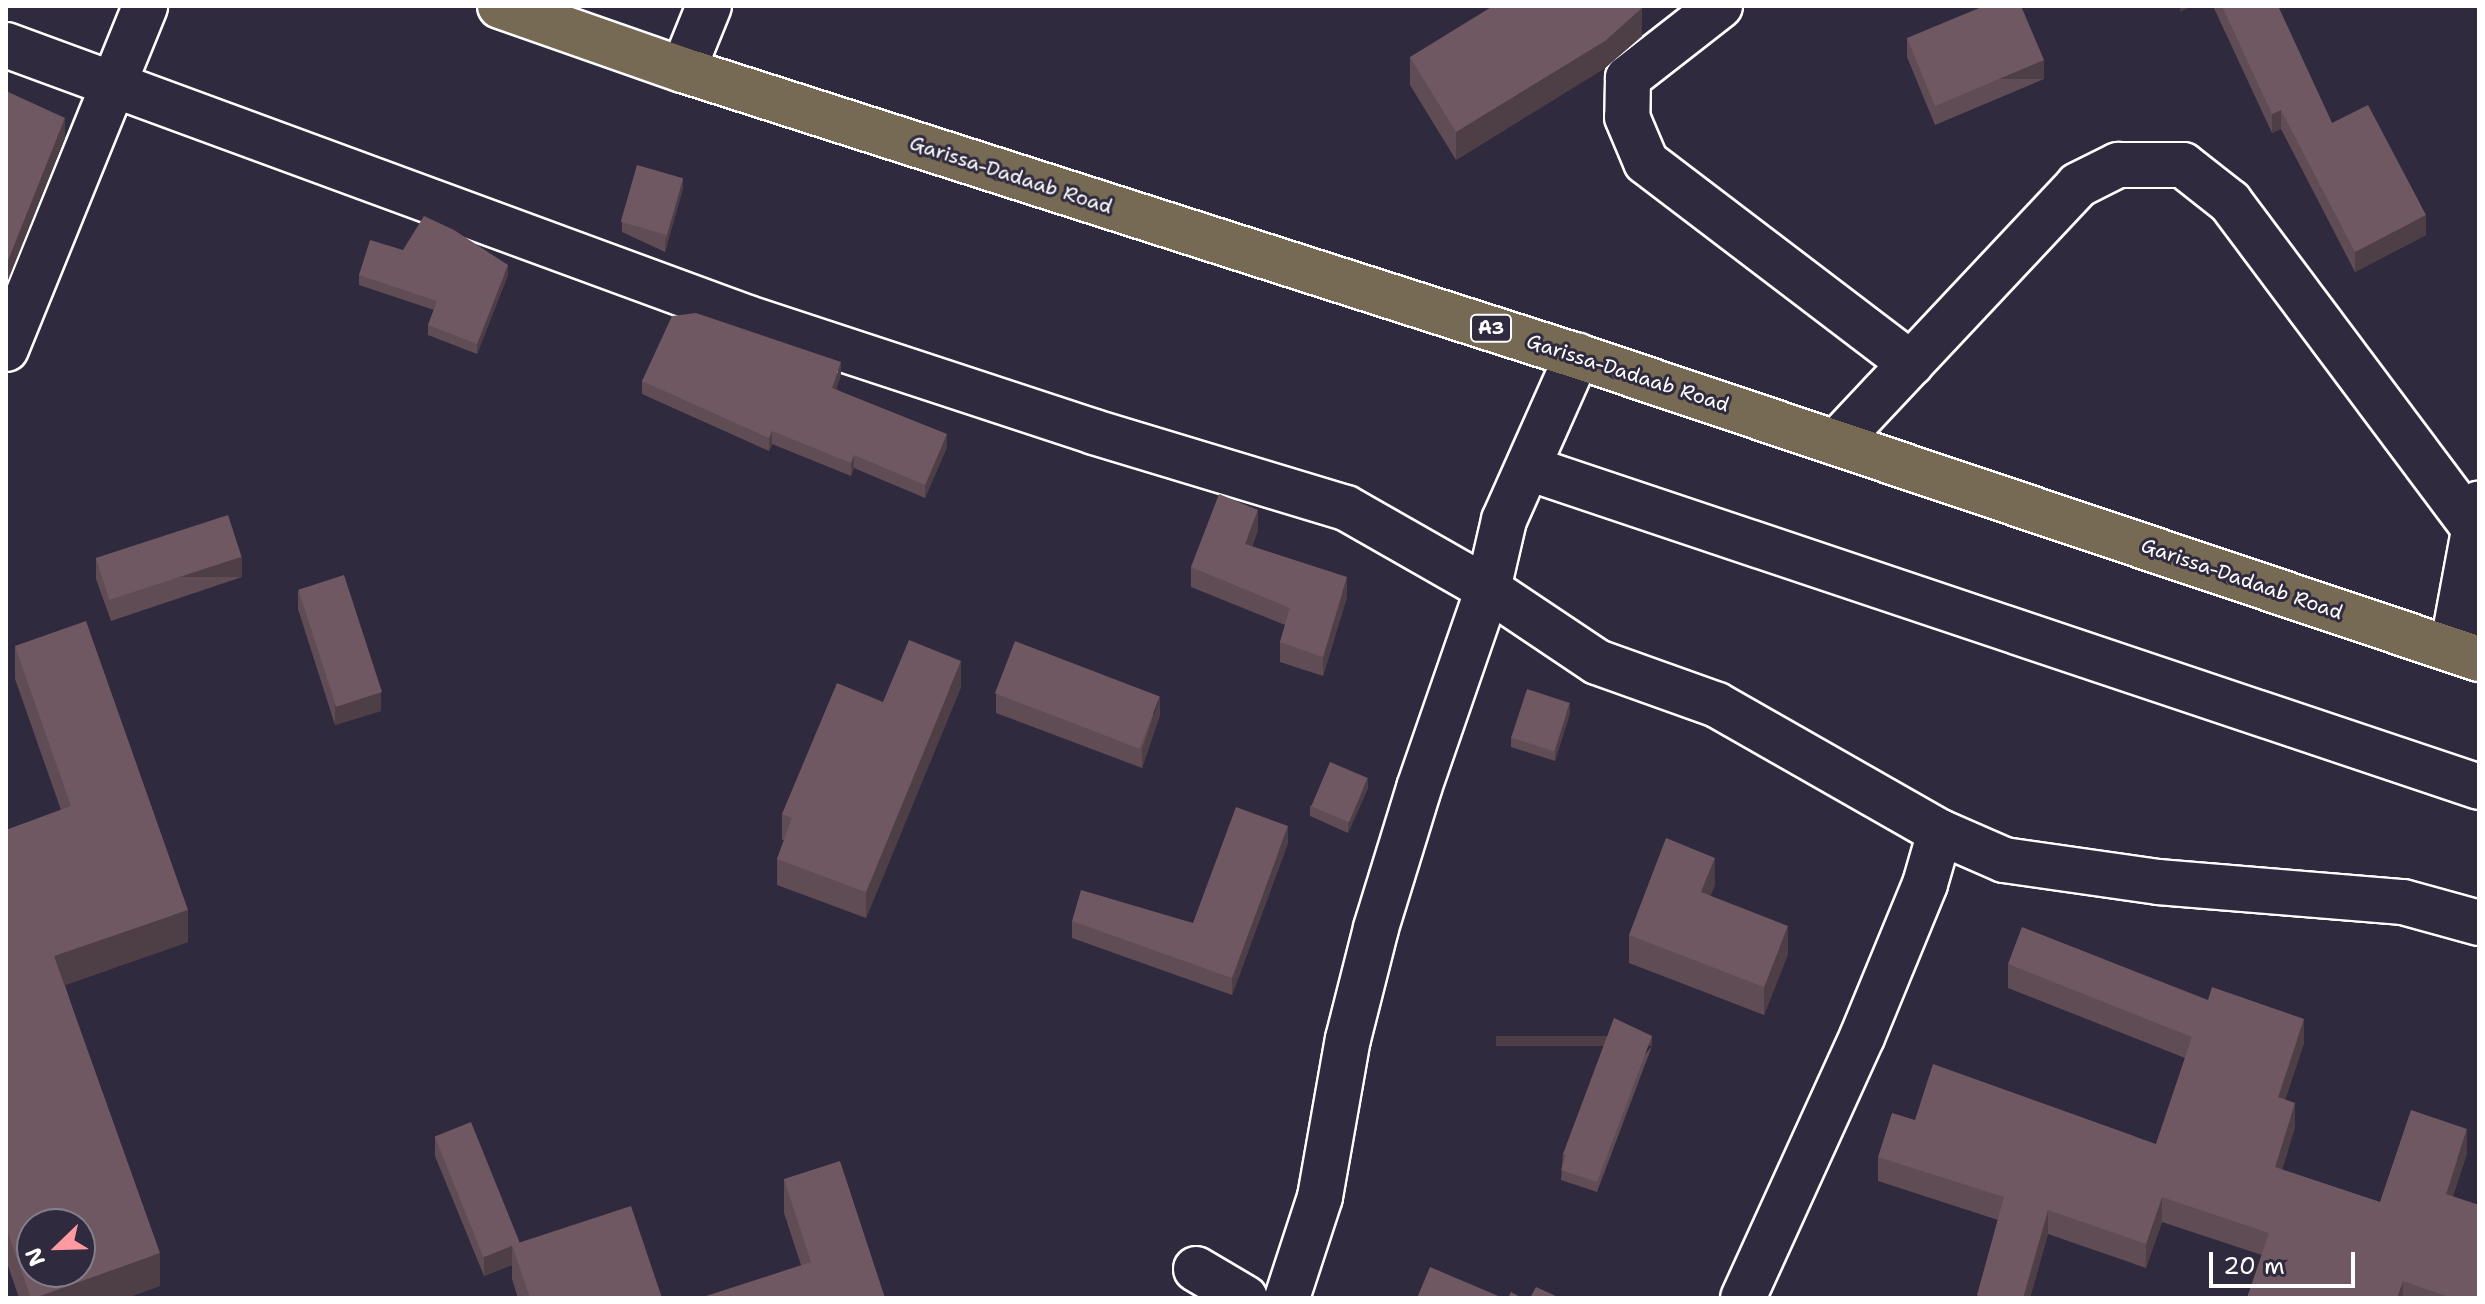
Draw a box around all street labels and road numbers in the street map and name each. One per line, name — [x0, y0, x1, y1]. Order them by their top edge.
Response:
street label: Garissa-Dadaab Road — [907, 131, 1115, 219]
road number: A3 — [1469, 314, 1513, 342]
street label: Garissa-Dadaab Road — [1524, 329, 1732, 417]
street label: Garissa-Dadaab Road — [2138, 533, 2346, 625]

